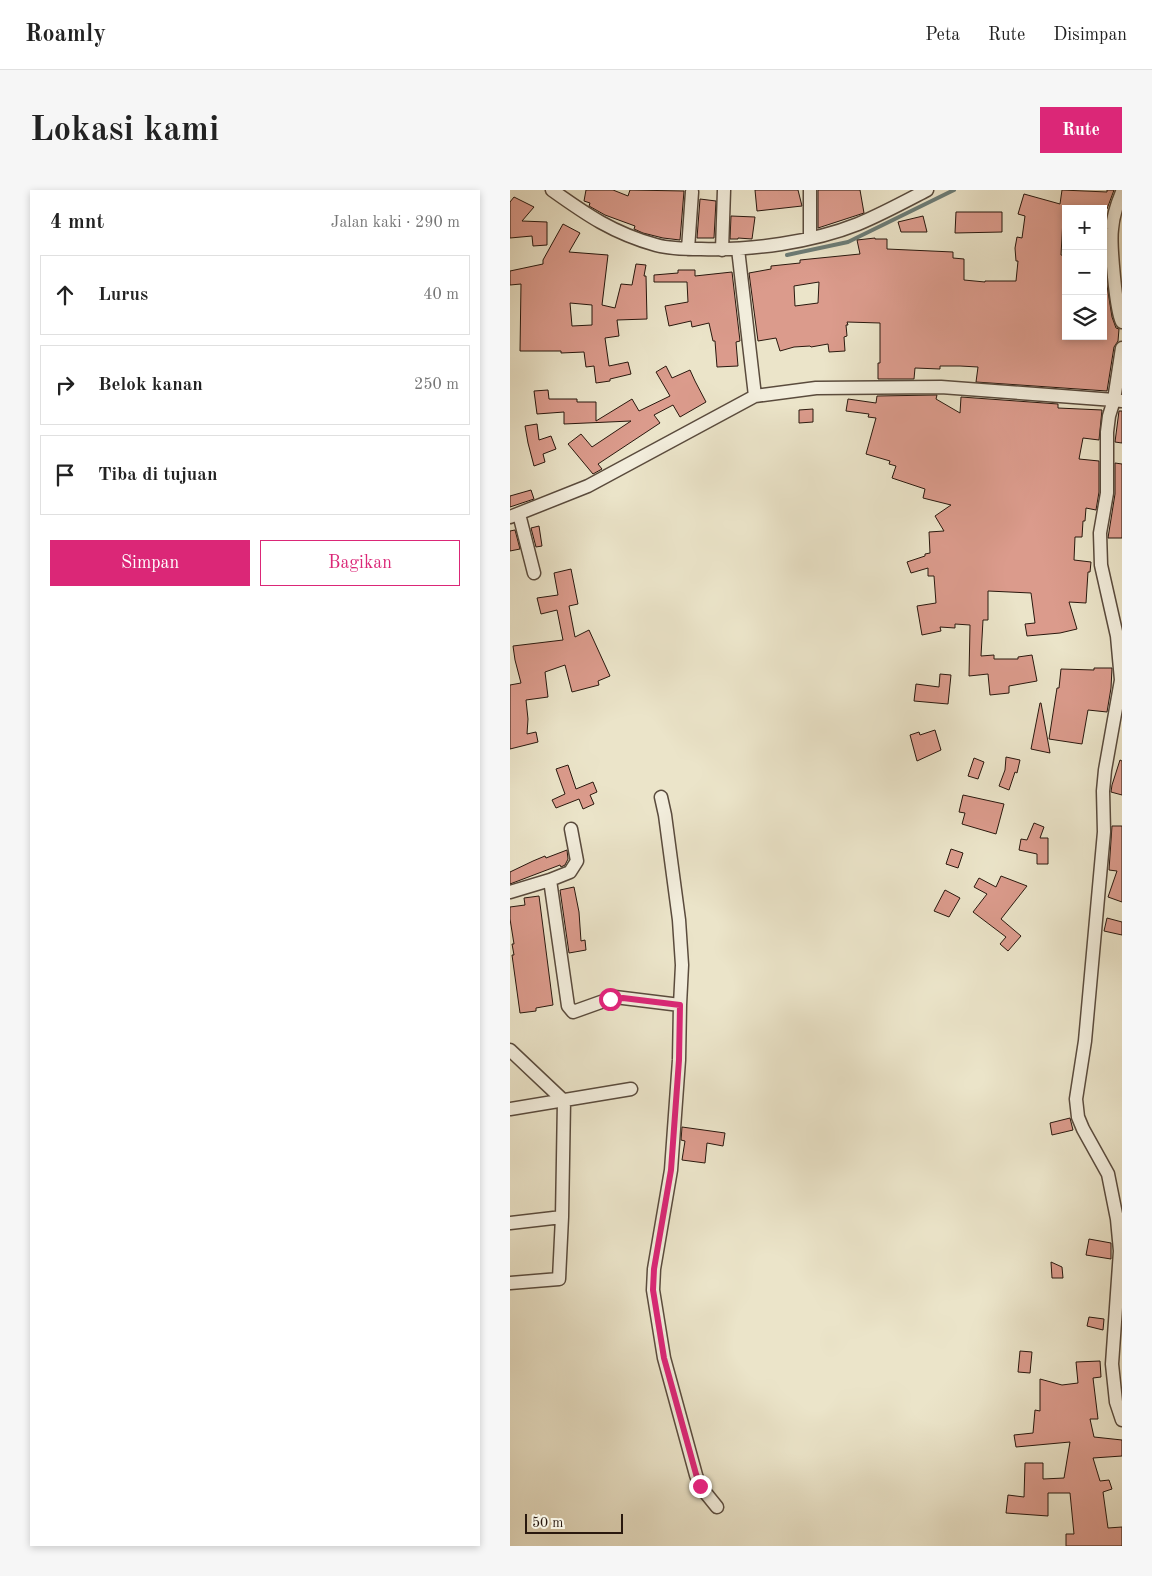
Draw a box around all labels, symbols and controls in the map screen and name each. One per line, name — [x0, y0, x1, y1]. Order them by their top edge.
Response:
text: Roamly — [25, 23, 106, 47]
text: Peta — [925, 26, 960, 44]
text: Rute — [988, 26, 1025, 44]
text: Disimpan — [1053, 26, 1127, 44]
button: Rute — [1040, 107, 1122, 153]
text: Lokasi kami — [30, 113, 219, 148]
map controls — [1062, 205, 1107, 340]
button: + — [1062, 205, 1107, 250]
text: 4 mnt — [50, 212, 104, 233]
text: Jalan kaki · 290 m — [331, 215, 460, 231]
button: − — [1062, 250, 1107, 295]
icon: ahead — [51, 281, 79, 309]
text: Lurus — [98, 286, 148, 305]
text: 40 m — [423, 287, 459, 303]
button: layers — [1062, 295, 1107, 340]
icon: right — [51, 371, 79, 399]
text: Belok kanan — [98, 376, 203, 395]
text: 250 m — [414, 377, 459, 393]
icon: arrive — [51, 461, 79, 489]
text: Tiba di tujuan — [98, 466, 218, 485]
button: Simpan — [50, 540, 250, 586]
button: Bagikan — [260, 540, 460, 586]
route start — [599, 988, 622, 1011]
route end — [689, 1475, 712, 1498]
scale bar — [525, 1511, 622, 1534]
text: 50 m — [532, 1516, 563, 1530]

